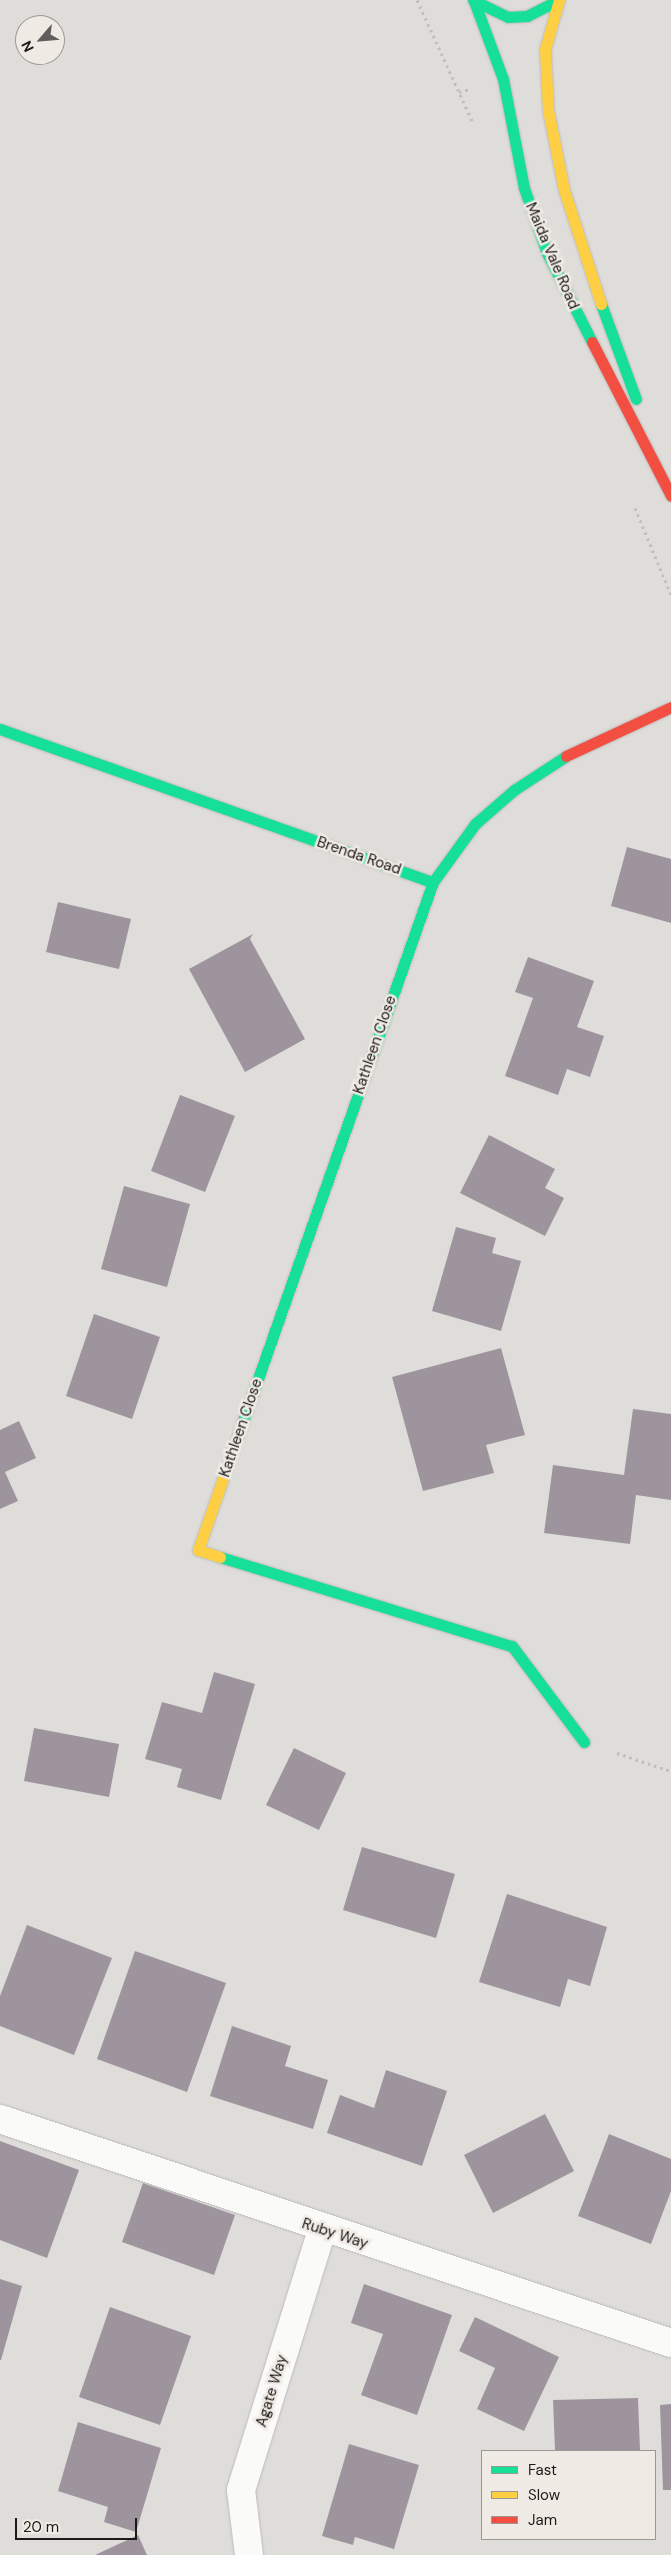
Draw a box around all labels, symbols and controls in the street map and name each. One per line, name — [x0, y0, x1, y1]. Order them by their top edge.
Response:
north arrow — [15, 15, 65, 65]
text: N — [17, 38, 38, 55]
street label: Maida Vale Road — [521, 200, 583, 312]
street label: Brenda Road — [315, 833, 403, 879]
street label: Kathleen Close — [350, 993, 400, 1097]
street label: Kathleen Close — [216, 1376, 266, 1480]
street label: Ruby Way — [300, 2215, 370, 2253]
street label: Agate Way — [252, 2353, 292, 2429]
legend — [481, 2450, 656, 2540]
text: Fast — [528, 2460, 557, 2480]
text: Slow — [528, 2485, 560, 2505]
scale bar — [18, 2508, 140, 2540]
text: Jam — [528, 2510, 557, 2530]
text: 20 m — [23, 2517, 59, 2537]

